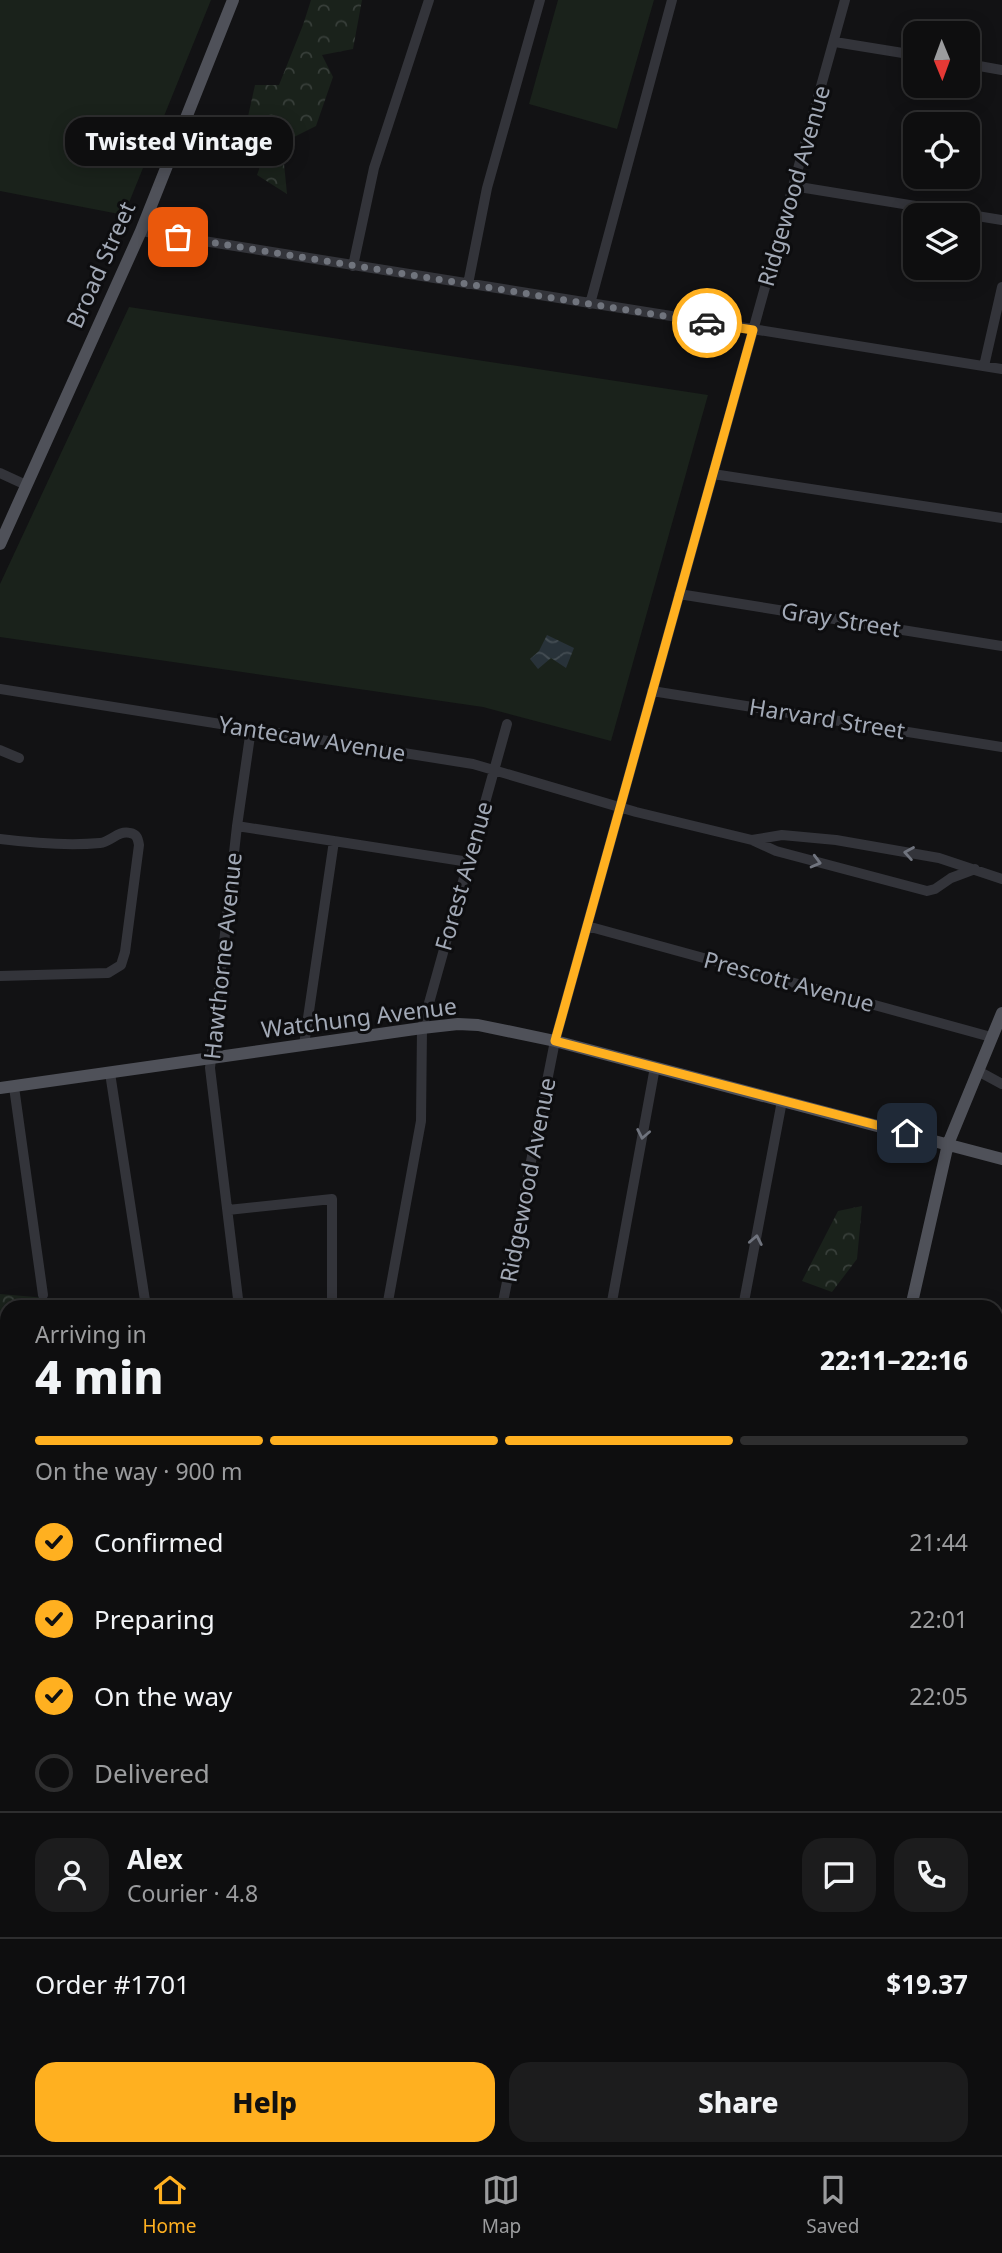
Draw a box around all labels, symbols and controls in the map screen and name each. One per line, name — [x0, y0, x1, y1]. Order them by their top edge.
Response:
north arrow — [903, 21, 980, 98]
map controls — [903, 21, 980, 280]
street label: Ridgewood Avenue — [749, 81, 837, 290]
button: locate — [903, 112, 980, 189]
callout: Twisted Vintage — [64, 118, 292, 167]
text: Twisted Vintage — [85, 125, 273, 157]
street label: Broad Street — [58, 196, 142, 333]
button: layers — [903, 203, 980, 280]
pin — [148, 207, 208, 267]
icon: bag — [159, 218, 197, 256]
courier — [672, 288, 742, 358]
icon: car — [688, 304, 726, 342]
street label: Gray Street — [779, 594, 903, 644]
street label: Harvard Street — [747, 690, 907, 746]
street label: Yantecaw Avenue — [216, 707, 408, 769]
street label: Forest Avenue — [426, 797, 500, 954]
one-way arrow — [903, 846, 915, 861]
street label: Hawthorne Avenue — [195, 851, 249, 1061]
one-way arrow — [810, 853, 822, 868]
street label: Prescott Avenue — [700, 943, 878, 1019]
street label: Watchung Avenue — [259, 989, 458, 1045]
street label: Ridgewood Avenue — [491, 1075, 563, 1285]
pin — [877, 1103, 937, 1163]
icon: home — [888, 1114, 926, 1152]
one-way arrow — [636, 1129, 651, 1140]
one-way arrow — [747, 1234, 762, 1246]
text: Arriving in — [35, 1318, 147, 1350]
text: 22:11–22:16 — [820, 1342, 968, 1378]
text: 4 min — [35, 1345, 164, 1407]
text: On the way · 900 m — [35, 1455, 242, 1487]
icon: check — [35, 1523, 73, 1561]
text: Confirmed — [94, 1524, 224, 1560]
text: 21:44 — [909, 1526, 968, 1558]
icon: check — [35, 1600, 73, 1638]
text: Preparing — [94, 1601, 215, 1637]
text: 22:01 — [909, 1603, 968, 1635]
icon: check — [35, 1677, 73, 1715]
text: On the way — [94, 1678, 232, 1714]
text: 22:05 — [909, 1680, 968, 1712]
text: Delivered — [94, 1755, 210, 1791]
button: person — [35, 1838, 109, 1912]
button: chat — [802, 1838, 876, 1912]
button: phone — [894, 1838, 968, 1912]
text: Alex — [127, 1841, 183, 1877]
text: Courier · 4.8 — [127, 1877, 258, 1909]
text: Order #1701 — [35, 1966, 190, 2002]
text: $19.37 — [886, 1966, 968, 2002]
button: Help — [35, 2062, 495, 2142]
button: Share — [509, 2062, 968, 2142]
tab: Home — [143, 2171, 197, 2239]
tab: Map — [482, 2171, 521, 2239]
tab: Saved — [806, 2171, 859, 2239]

